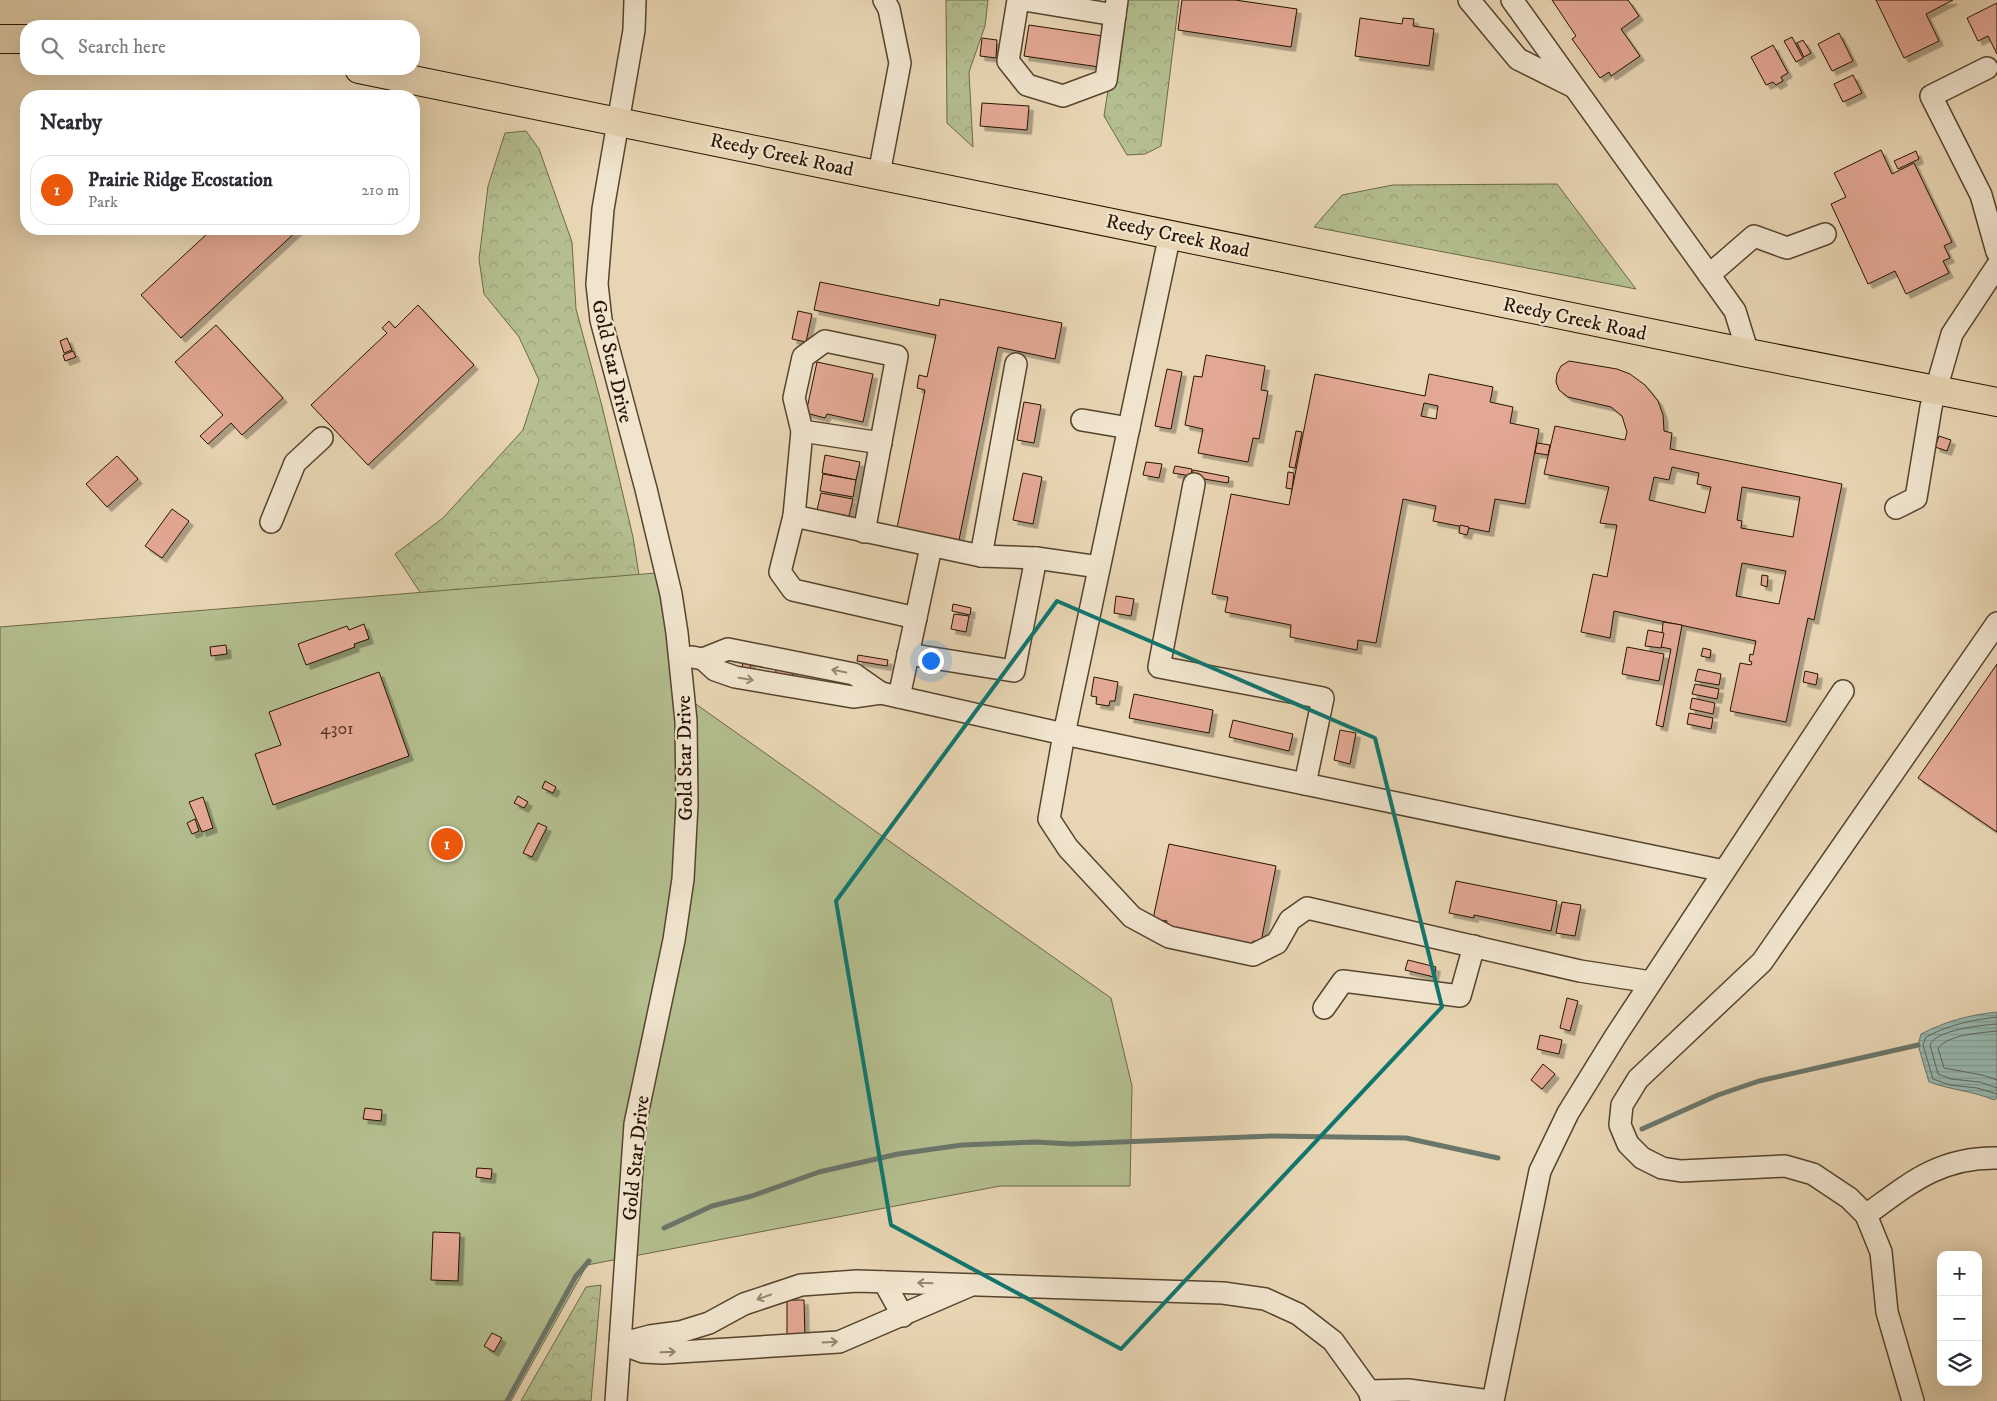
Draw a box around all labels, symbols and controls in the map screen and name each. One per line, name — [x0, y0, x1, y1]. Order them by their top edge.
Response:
search box — [20, 20, 420, 75]
icon: search — [38, 34, 66, 62]
text: Search here — [78, 36, 166, 59]
text: Nearby — [40, 110, 102, 136]
street label: Reedy Creek Road — [708, 128, 856, 183]
text: Prairie Ridge Ecostation — [88, 169, 273, 192]
text: 1 — [54, 180, 60, 200]
text: 210 m — [361, 180, 399, 200]
text: Park — [88, 192, 118, 212]
street label: Reedy Creek Road — [1104, 209, 1252, 264]
street label: Reedy Creek Road — [1501, 292, 1649, 347]
street label: Gold Star Drive — [585, 297, 638, 425]
your location — [918, 648, 944, 674]
one-way arrow — [831, 666, 847, 675]
one-way arrow — [738, 674, 754, 684]
street label: Gold Star Drive — [672, 695, 699, 821]
house number: 4301 — [320, 718, 354, 740]
pin: 1 — [431, 825, 463, 863]
street label: Gold Star Drive — [617, 1094, 655, 1222]
map controls — [1937, 1251, 1982, 1386]
button: + — [1937, 1251, 1982, 1296]
one-way arrow — [917, 1278, 933, 1288]
one-way arrow — [757, 1293, 773, 1303]
button: − — [1937, 1296, 1982, 1341]
one-way arrow — [822, 1338, 838, 1347]
button: layers — [1937, 1341, 1982, 1386]
one-way arrow — [660, 1347, 676, 1357]

